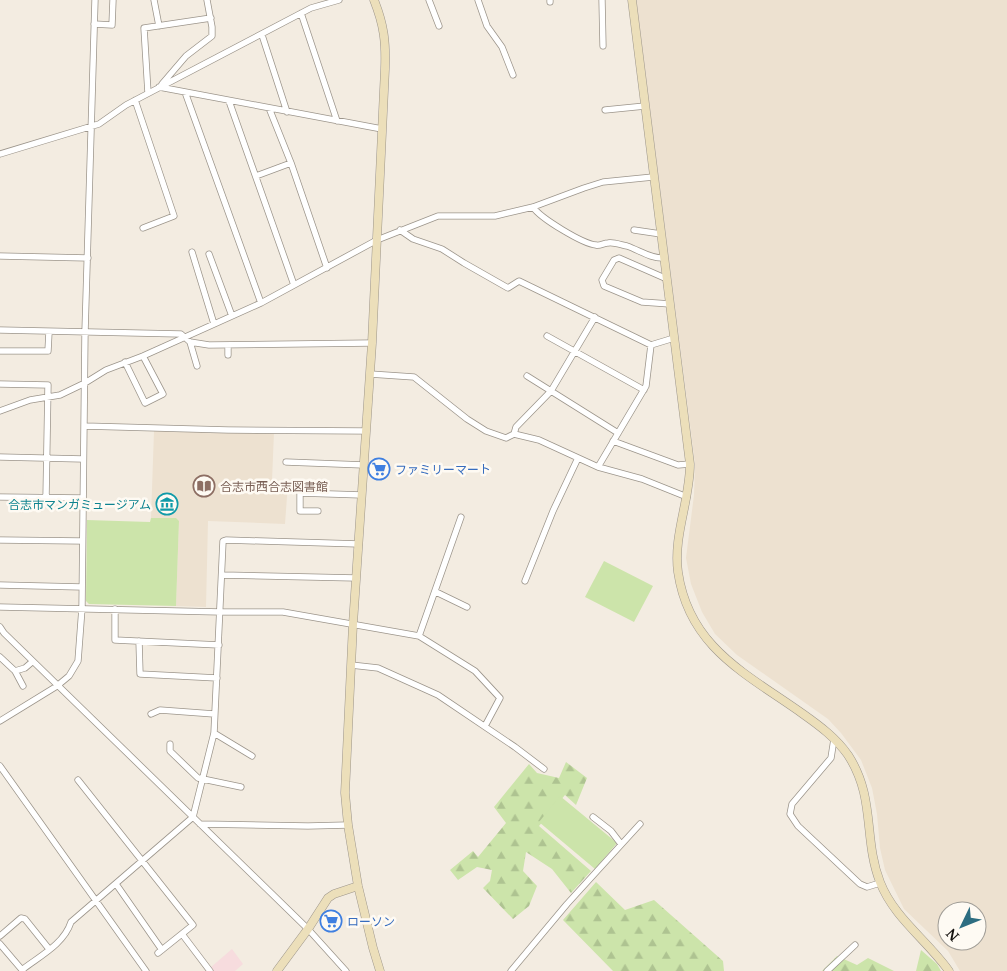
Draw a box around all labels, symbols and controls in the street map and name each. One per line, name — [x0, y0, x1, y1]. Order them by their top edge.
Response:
supermarket icon: ファミリーマート — [367, 457, 391, 481]
place label: ファミリーマート — [395, 461, 491, 478]
library icon: 合志市西合志図書館 — [192, 474, 216, 498]
place label: 合志市西合志図書館 — [220, 478, 328, 495]
museum icon: 合志市マンガミュージアム — [155, 492, 179, 516]
place label: 合志市マンガミュージアム — [8, 496, 151, 513]
north arrow — [937, 901, 987, 951]
supermarket icon: ローソン — [319, 909, 343, 933]
place label: ローソン — [347, 913, 395, 930]
text: N — [941, 925, 963, 946]

